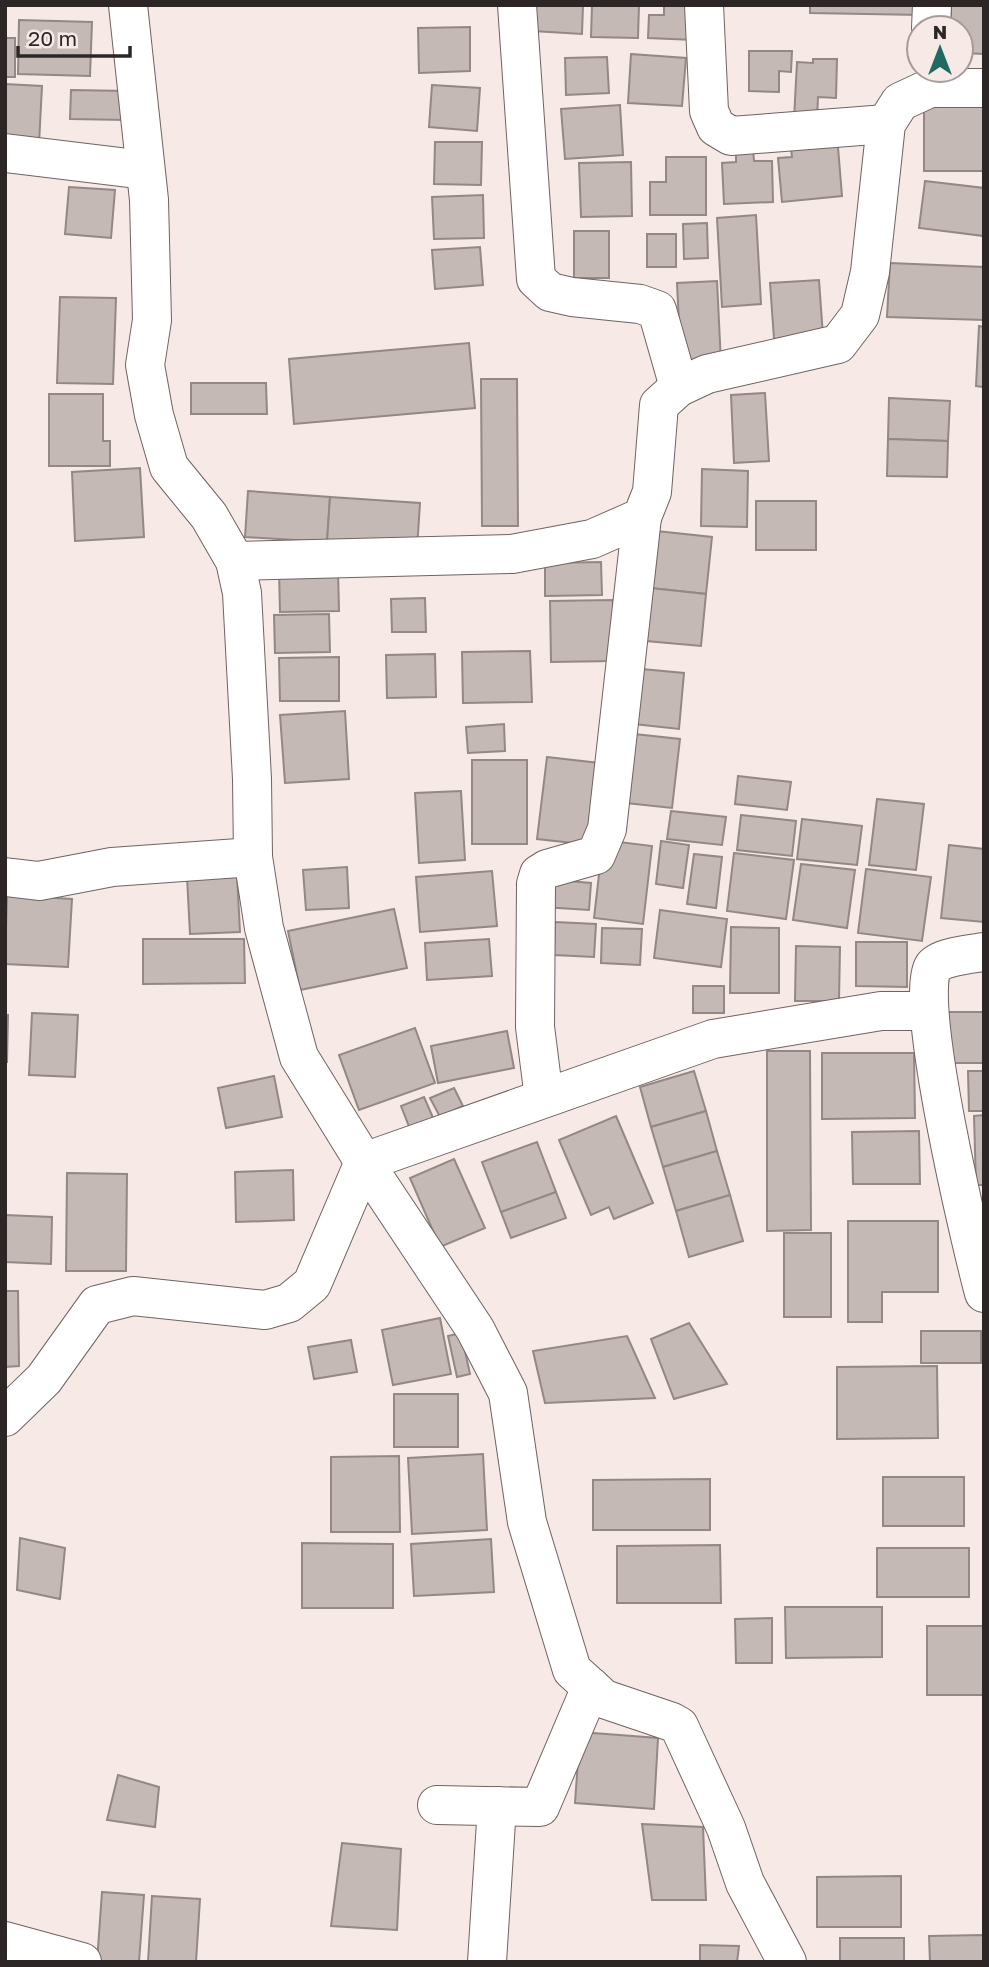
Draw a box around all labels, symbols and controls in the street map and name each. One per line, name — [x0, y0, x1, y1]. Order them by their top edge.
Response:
scale bar — [18, 14, 130, 58]
north arrow — [905, 14, 975, 84]
text: N — [933, 20, 947, 43]
text: 20 m — [28, 25, 77, 51]

